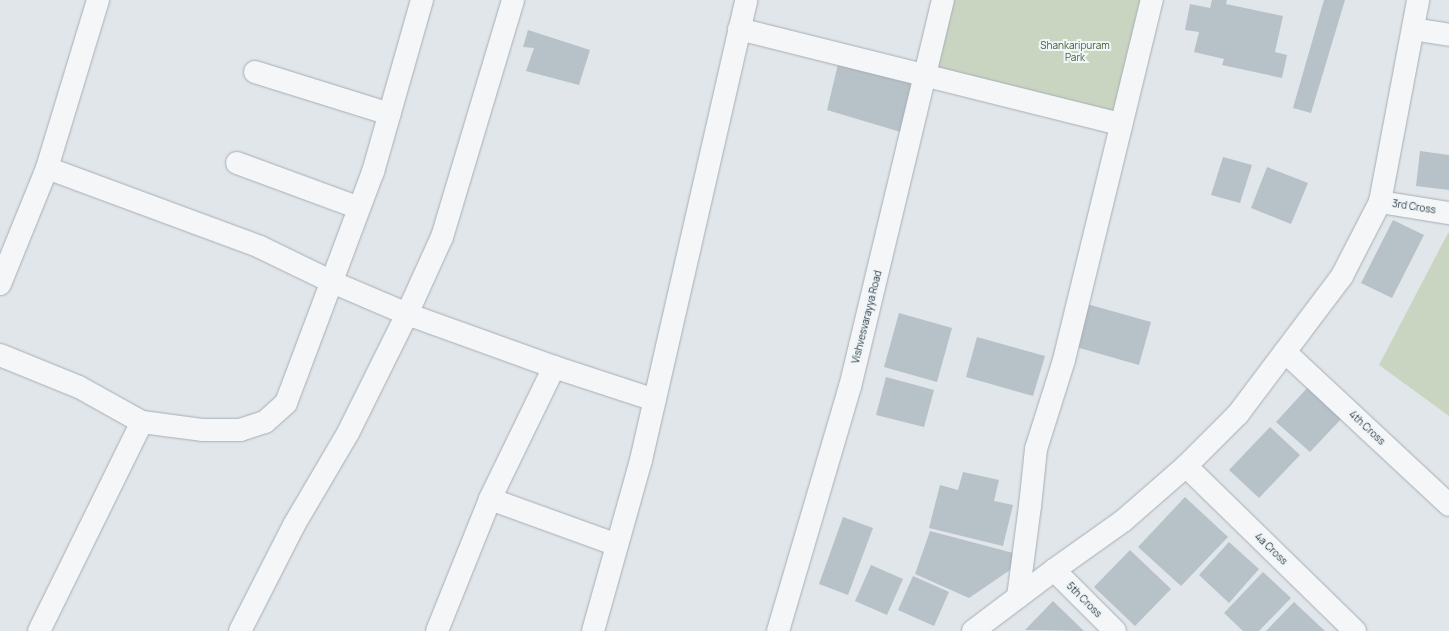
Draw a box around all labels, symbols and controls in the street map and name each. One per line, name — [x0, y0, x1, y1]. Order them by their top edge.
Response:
park label: Shankaripuram Park — [1040, 39, 1110, 62]
street label: 3rd Cross — [1391, 198, 1437, 216]
street label: Vishvesvarayya Road — [850, 269, 884, 365]
street label: 4th Cross — [1347, 408, 1387, 448]
street label: 4a Cross — [1252, 531, 1290, 567]
street label: 5th Cross — [1064, 580, 1104, 620]

